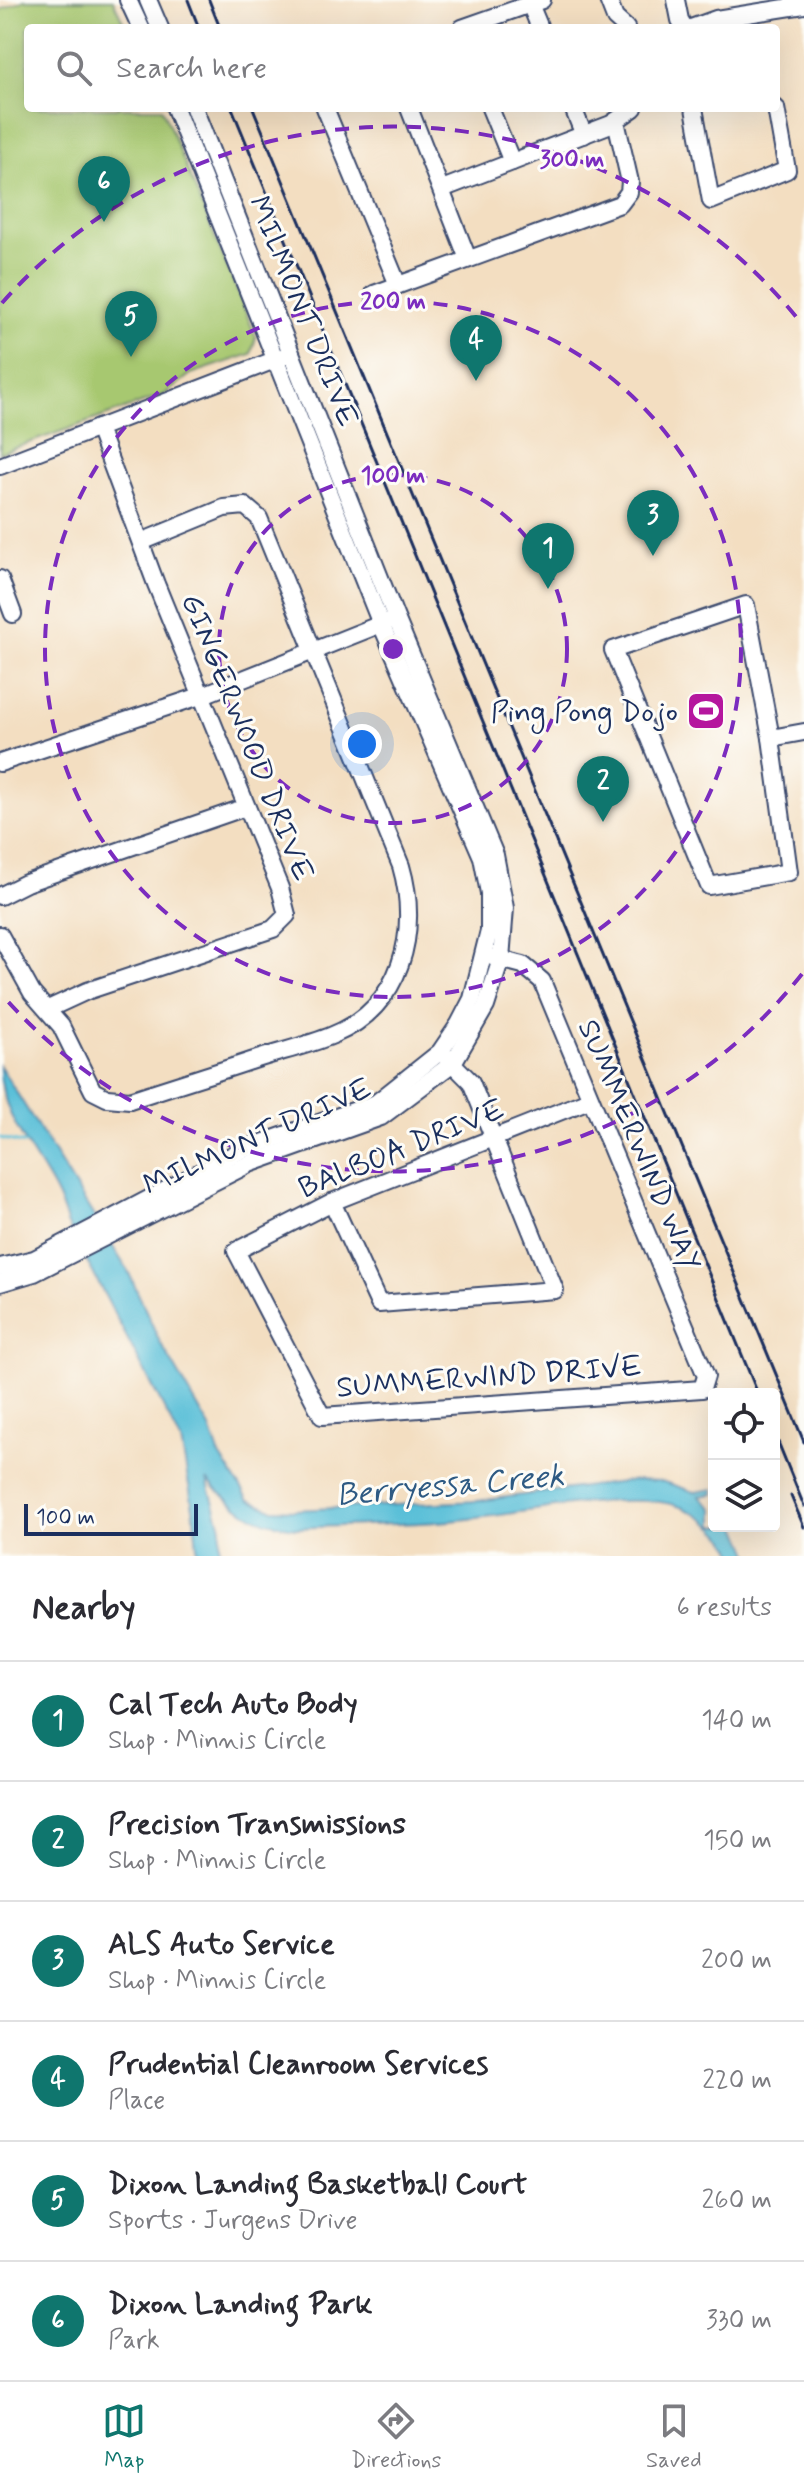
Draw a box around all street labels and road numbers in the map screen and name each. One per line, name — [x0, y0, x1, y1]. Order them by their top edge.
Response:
street label: MILMONT DRIVE — [238, 190, 367, 433]
street label: GINGERWOOD DRIVE — [171, 588, 322, 887]
street label: SUMMERWIND WAY — [568, 1014, 709, 1277]
street label: MILMONT DRIVE — [137, 1070, 378, 1205]
street label: BALBOA DRIVE — [293, 1090, 510, 1208]
street label: SUMMERWIND DRIVE — [335, 1347, 643, 1408]

